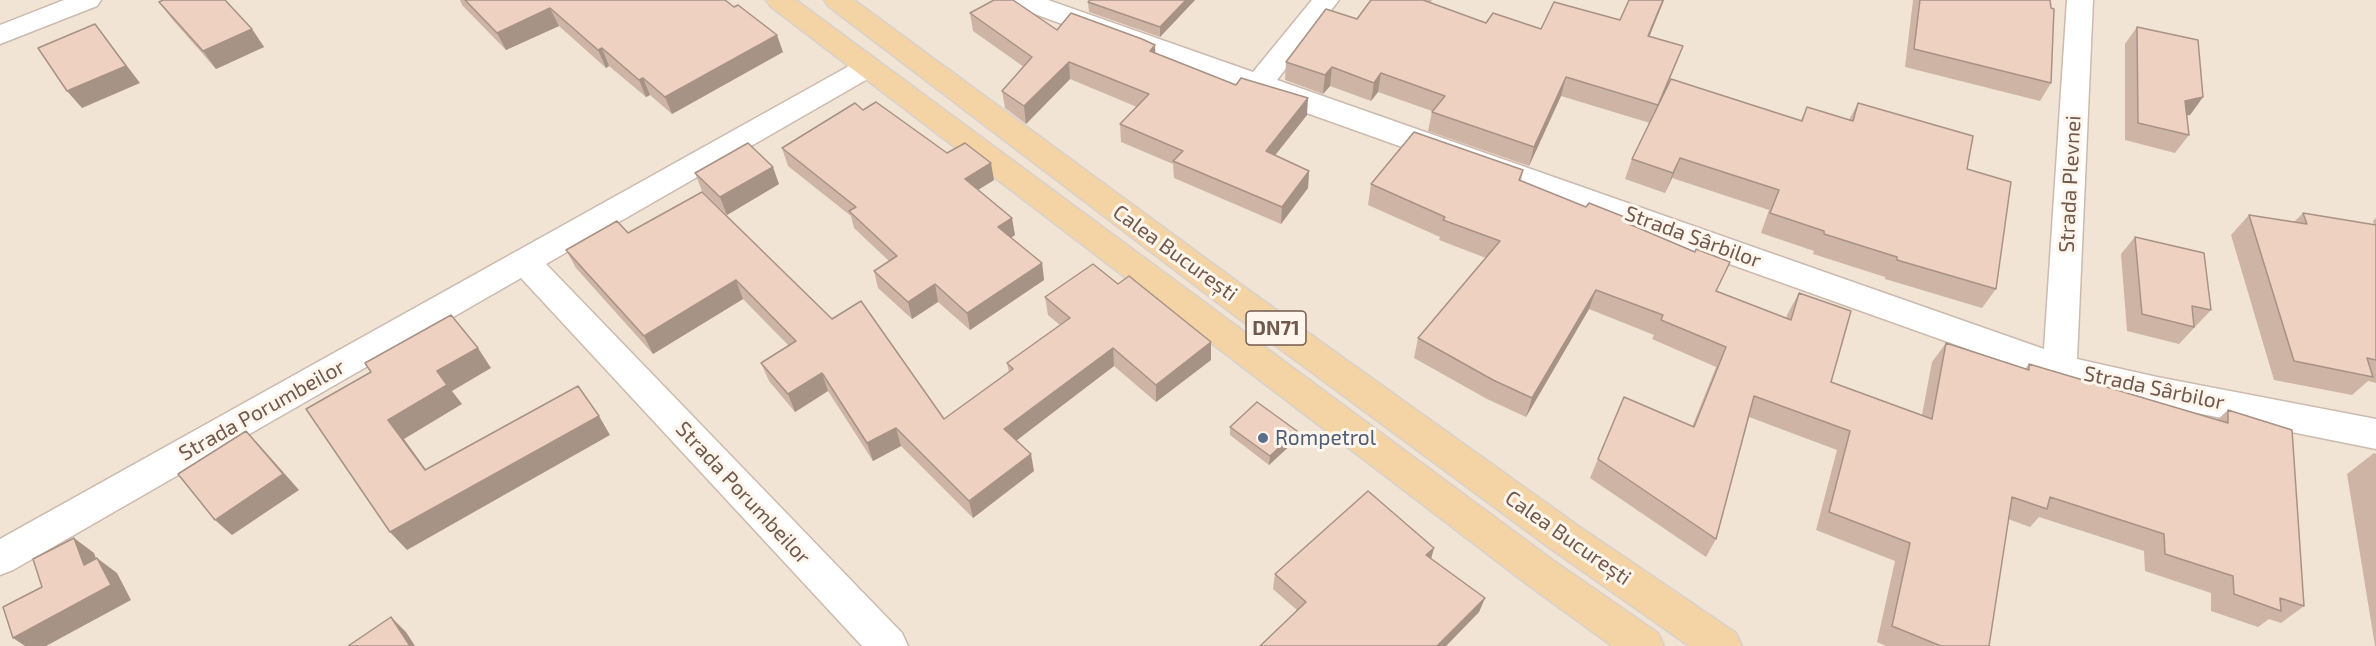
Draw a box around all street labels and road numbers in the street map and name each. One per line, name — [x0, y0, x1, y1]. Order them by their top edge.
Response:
street label: Strada Plevnei — [2054, 115, 2086, 253]
street label: Calea București — [1108, 199, 1242, 307]
street label: Strada Sârbilor — [1621, 201, 1765, 273]
road number: DN71 — [1246, 311, 1306, 345]
street label: Strada Porumbeilor — [175, 354, 349, 466]
street label: Strada Sârbilor — [2081, 361, 2227, 415]
street label: Strada Porumbeilor — [670, 416, 816, 570]
street label: Calea București — [1500, 485, 1636, 591]

